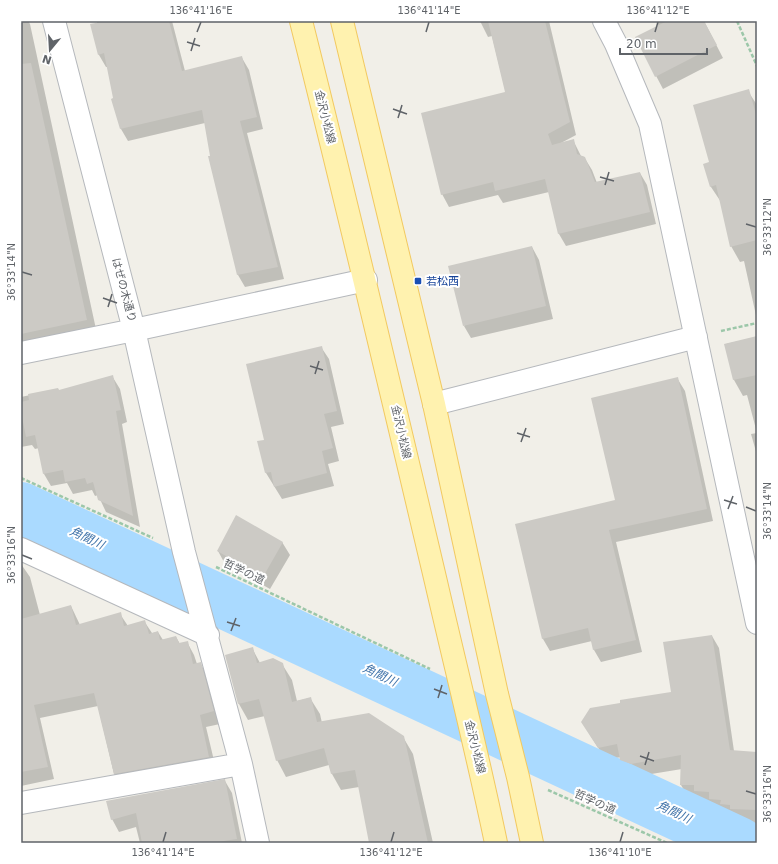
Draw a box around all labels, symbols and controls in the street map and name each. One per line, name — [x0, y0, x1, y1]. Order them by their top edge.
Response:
text: 136°41'16"E — [169, 5, 233, 16]
text: 136°41'14"E — [397, 5, 461, 16]
text: 136°41'12"E — [626, 5, 690, 16]
north arrow — [30, 30, 70, 70]
scale bar — [620, 30, 707, 56]
text: 20 m — [626, 37, 657, 51]
text: N — [41, 51, 53, 67]
street label: 金沢小松線 — [312, 89, 338, 145]
text: 36°33'12"N — [762, 198, 773, 256]
text: 36°33'14"N — [6, 243, 17, 301]
street label: はぜの木通り — [109, 256, 139, 324]
place label: 若松西 — [426, 275, 459, 288]
marker: 若松西 — [413, 276, 423, 286]
street label: 金沢小松線 — [388, 404, 414, 460]
text: 36°33'14"N — [762, 482, 773, 540]
water label: 角間川 — [68, 524, 108, 553]
text: 36°33'16"N — [6, 526, 17, 584]
street label: 哲学の道 — [221, 557, 267, 587]
water label: 角間川 — [361, 661, 401, 690]
street label: 金沢小松線 — [462, 719, 488, 775]
text: 36°33'16"N — [762, 765, 773, 823]
street label: 哲学の道 — [572, 787, 618, 817]
water label: 角間川 — [655, 798, 695, 827]
text: 136°41'14"E — [131, 847, 195, 858]
text: 136°41'12"E — [359, 847, 423, 858]
text: 136°41'10"E — [588, 847, 652, 858]

